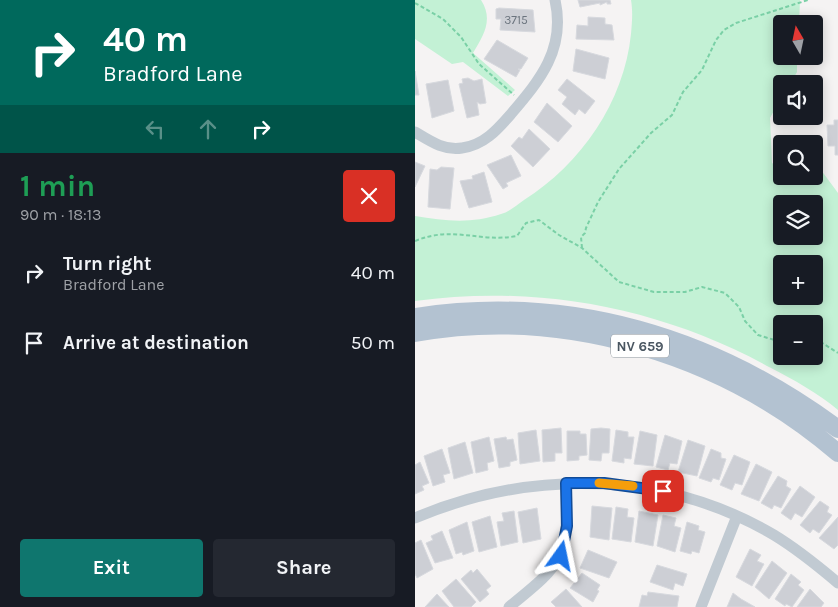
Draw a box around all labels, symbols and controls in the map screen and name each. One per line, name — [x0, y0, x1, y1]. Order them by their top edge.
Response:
house number: 3715 — [504, 13, 528, 27]
north arrow — [773, 15, 823, 65]
map controls — [773, 15, 823, 365]
text: 40 m — [103, 19, 188, 60]
icon: right — [20, 20, 85, 85]
text: Bradford Lane — [103, 61, 243, 87]
button: sound — [773, 75, 823, 125]
icon: left — [141, 115, 169, 143]
icon: ahead — [194, 115, 222, 143]
icon: right — [247, 115, 275, 143]
button: search — [773, 135, 823, 185]
text: 1 min — [20, 168, 95, 204]
button: close — [343, 170, 395, 222]
button: layers — [773, 195, 823, 245]
text: 90 m · 18:13 — [20, 205, 102, 224]
text: Turn right — [63, 253, 152, 275]
button: + — [773, 255, 823, 305]
icon: right — [20, 259, 48, 287]
text: 40 m — [351, 262, 395, 284]
text: Bradford Lane — [63, 275, 164, 294]
button: − — [773, 315, 823, 365]
icon: arrive — [20, 329, 48, 357]
text: Arrive at destination — [63, 332, 249, 354]
text: 50 m — [351, 332, 395, 354]
road number: NV 659 — [611, 334, 669, 358]
pin — [642, 470, 684, 512]
icon: arrive — [649, 477, 677, 505]
position arrow — [534, 529, 586, 581]
button: Exit — [20, 539, 203, 597]
button: Share — [213, 539, 395, 597]

